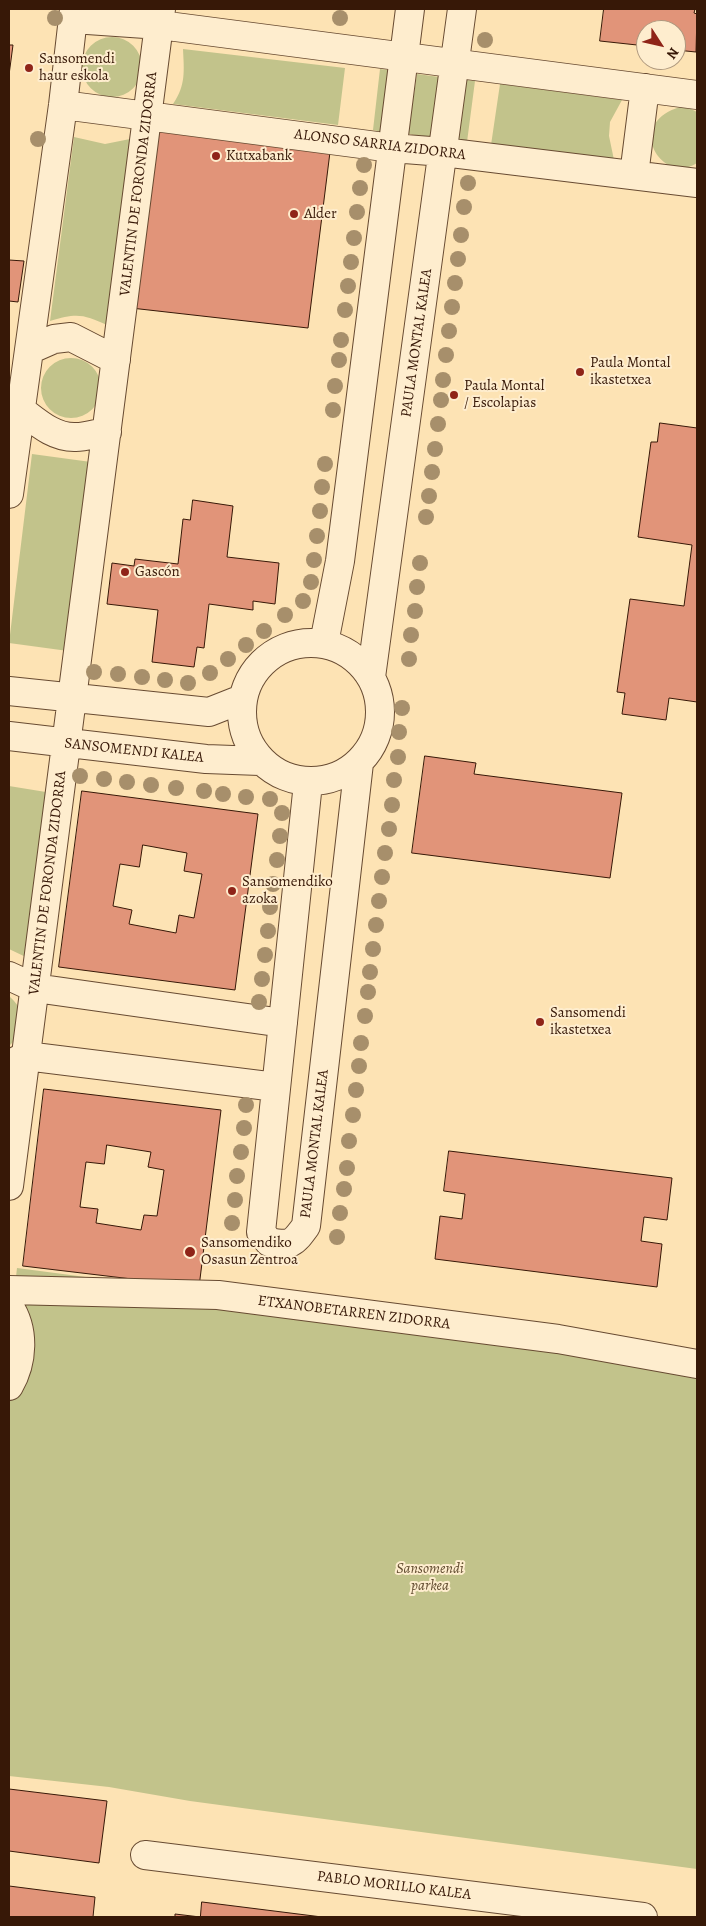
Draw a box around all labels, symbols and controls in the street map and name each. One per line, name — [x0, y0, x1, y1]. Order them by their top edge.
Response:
north arrow — [636, 20, 686, 70]
text: N — [662, 44, 684, 63]
place label: Sansomendi haur eskola — [39, 50, 115, 85]
marker: Sansomendi haur eskola — [23, 62, 35, 74]
street label: VALENTIN DE FORONDA ZIDORRA — [116, 71, 162, 297]
street label: ALONSO SARRIA ZIDORRA — [293, 126, 467, 164]
place label: Kutxabank — [226, 147, 292, 165]
marker: Kutxabank — [210, 150, 222, 162]
place label: Alder — [304, 205, 337, 223]
marker: Alder — [288, 208, 300, 220]
street label: PAULA MONTAL KALEA — [398, 268, 436, 418]
place label: Paula Montal ikastetxea — [590, 354, 670, 389]
marker: Paula Montal ikastetxea — [574, 366, 586, 378]
place label: Paula Montal / Escolapias — [464, 377, 544, 412]
marker: Paula Montal / Escolapias — [448, 389, 460, 401]
place label: Gascón — [135, 563, 180, 581]
marker: Gascón — [119, 566, 131, 578]
street label: SANSOMENDI KALEA — [63, 735, 205, 767]
street label: VALENTIN DE FORONDA ZIDORRA — [25, 770, 71, 996]
place label: Sansomendiko azoka — [242, 873, 333, 908]
marker: Sansomendiko azoka — [226, 885, 238, 897]
place label: Sansomendi ikastetxea — [550, 1004, 626, 1039]
marker: Sansomendi ikastetxea — [534, 1016, 546, 1028]
street label: PAULA MONTAL KALEA — [297, 1069, 333, 1219]
place label: Sansomendiko Osasun Zentroa — [201, 1234, 298, 1269]
marker: Sansomendiko Osasun Zentroa — [183, 1245, 197, 1259]
street label: ETXANOBETARREN ZIDORRA — [257, 1292, 451, 1334]
park label: Sansomendi parkea — [396, 1560, 464, 1595]
street label: PABLO MORILLO KALEA — [316, 1868, 472, 1904]

